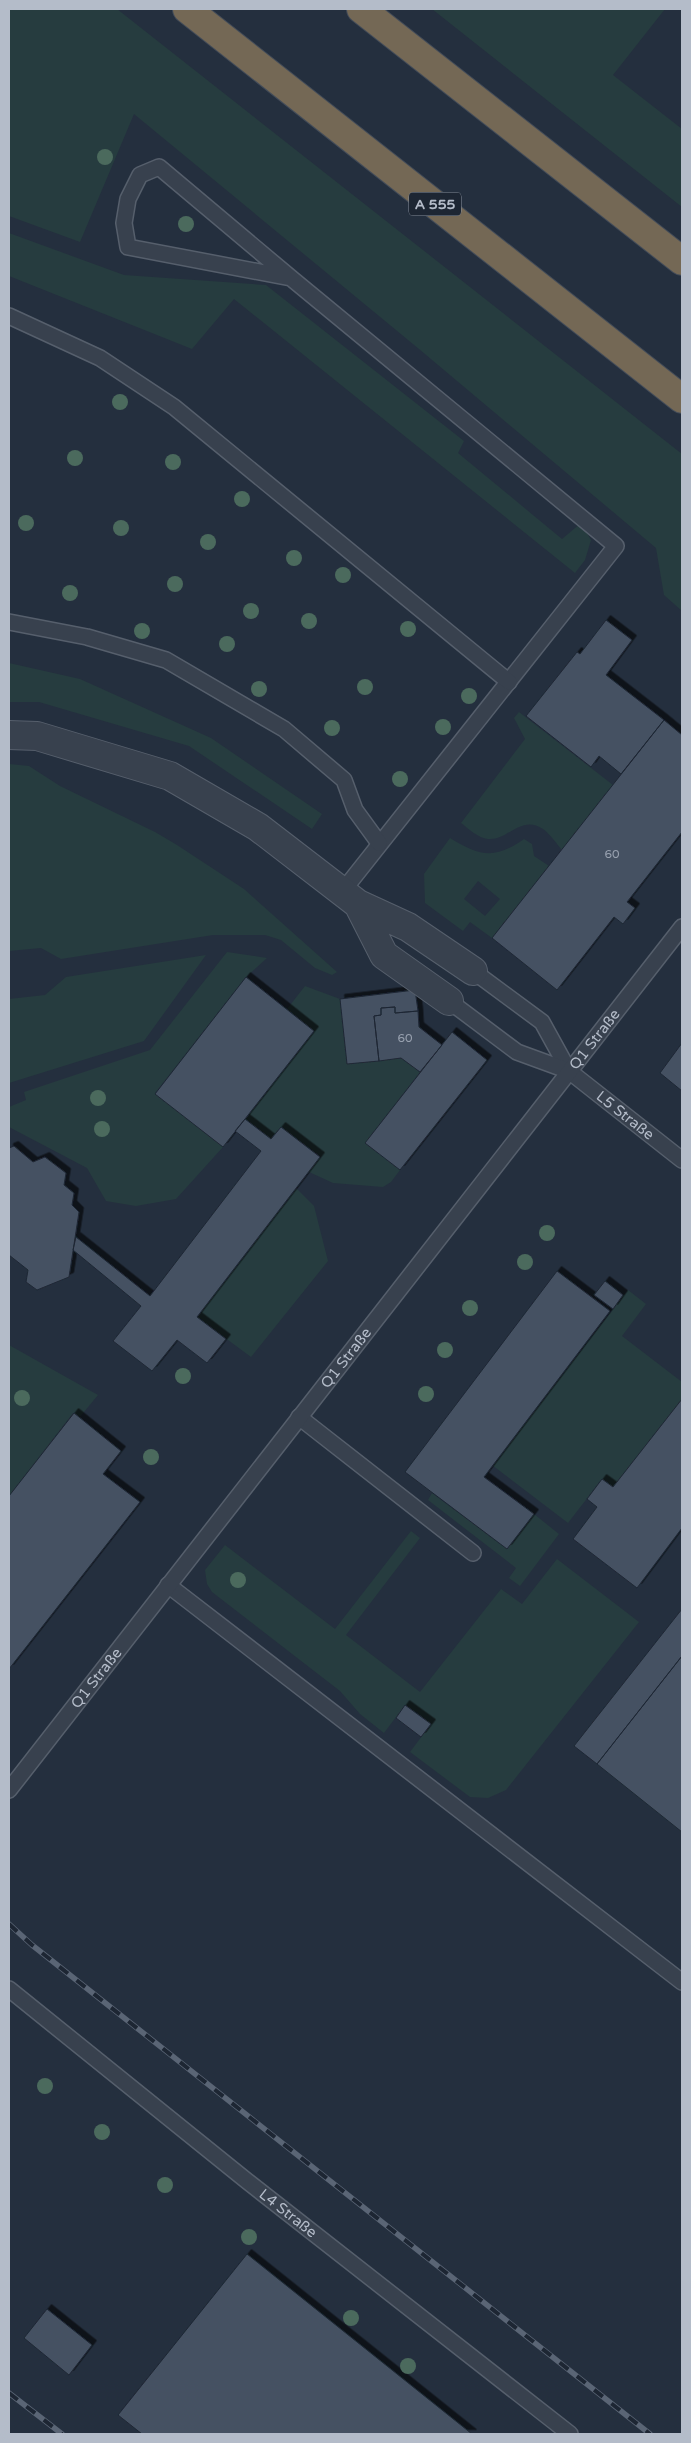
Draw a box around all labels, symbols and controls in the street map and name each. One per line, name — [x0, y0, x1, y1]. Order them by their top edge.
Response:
road number: A 555 — [409, 192, 461, 215]
house number: 60 — [604, 847, 620, 861]
street label: Q1 Straße — [565, 1005, 624, 1073]
house number: 60 — [397, 1031, 413, 1045]
street label: L5 Straße — [593, 1087, 658, 1144]
street label: Q1 Straße — [317, 1324, 375, 1392]
street label: Q1 Straße — [67, 1644, 126, 1712]
street label: L4 Straße — [256, 2185, 321, 2241]

